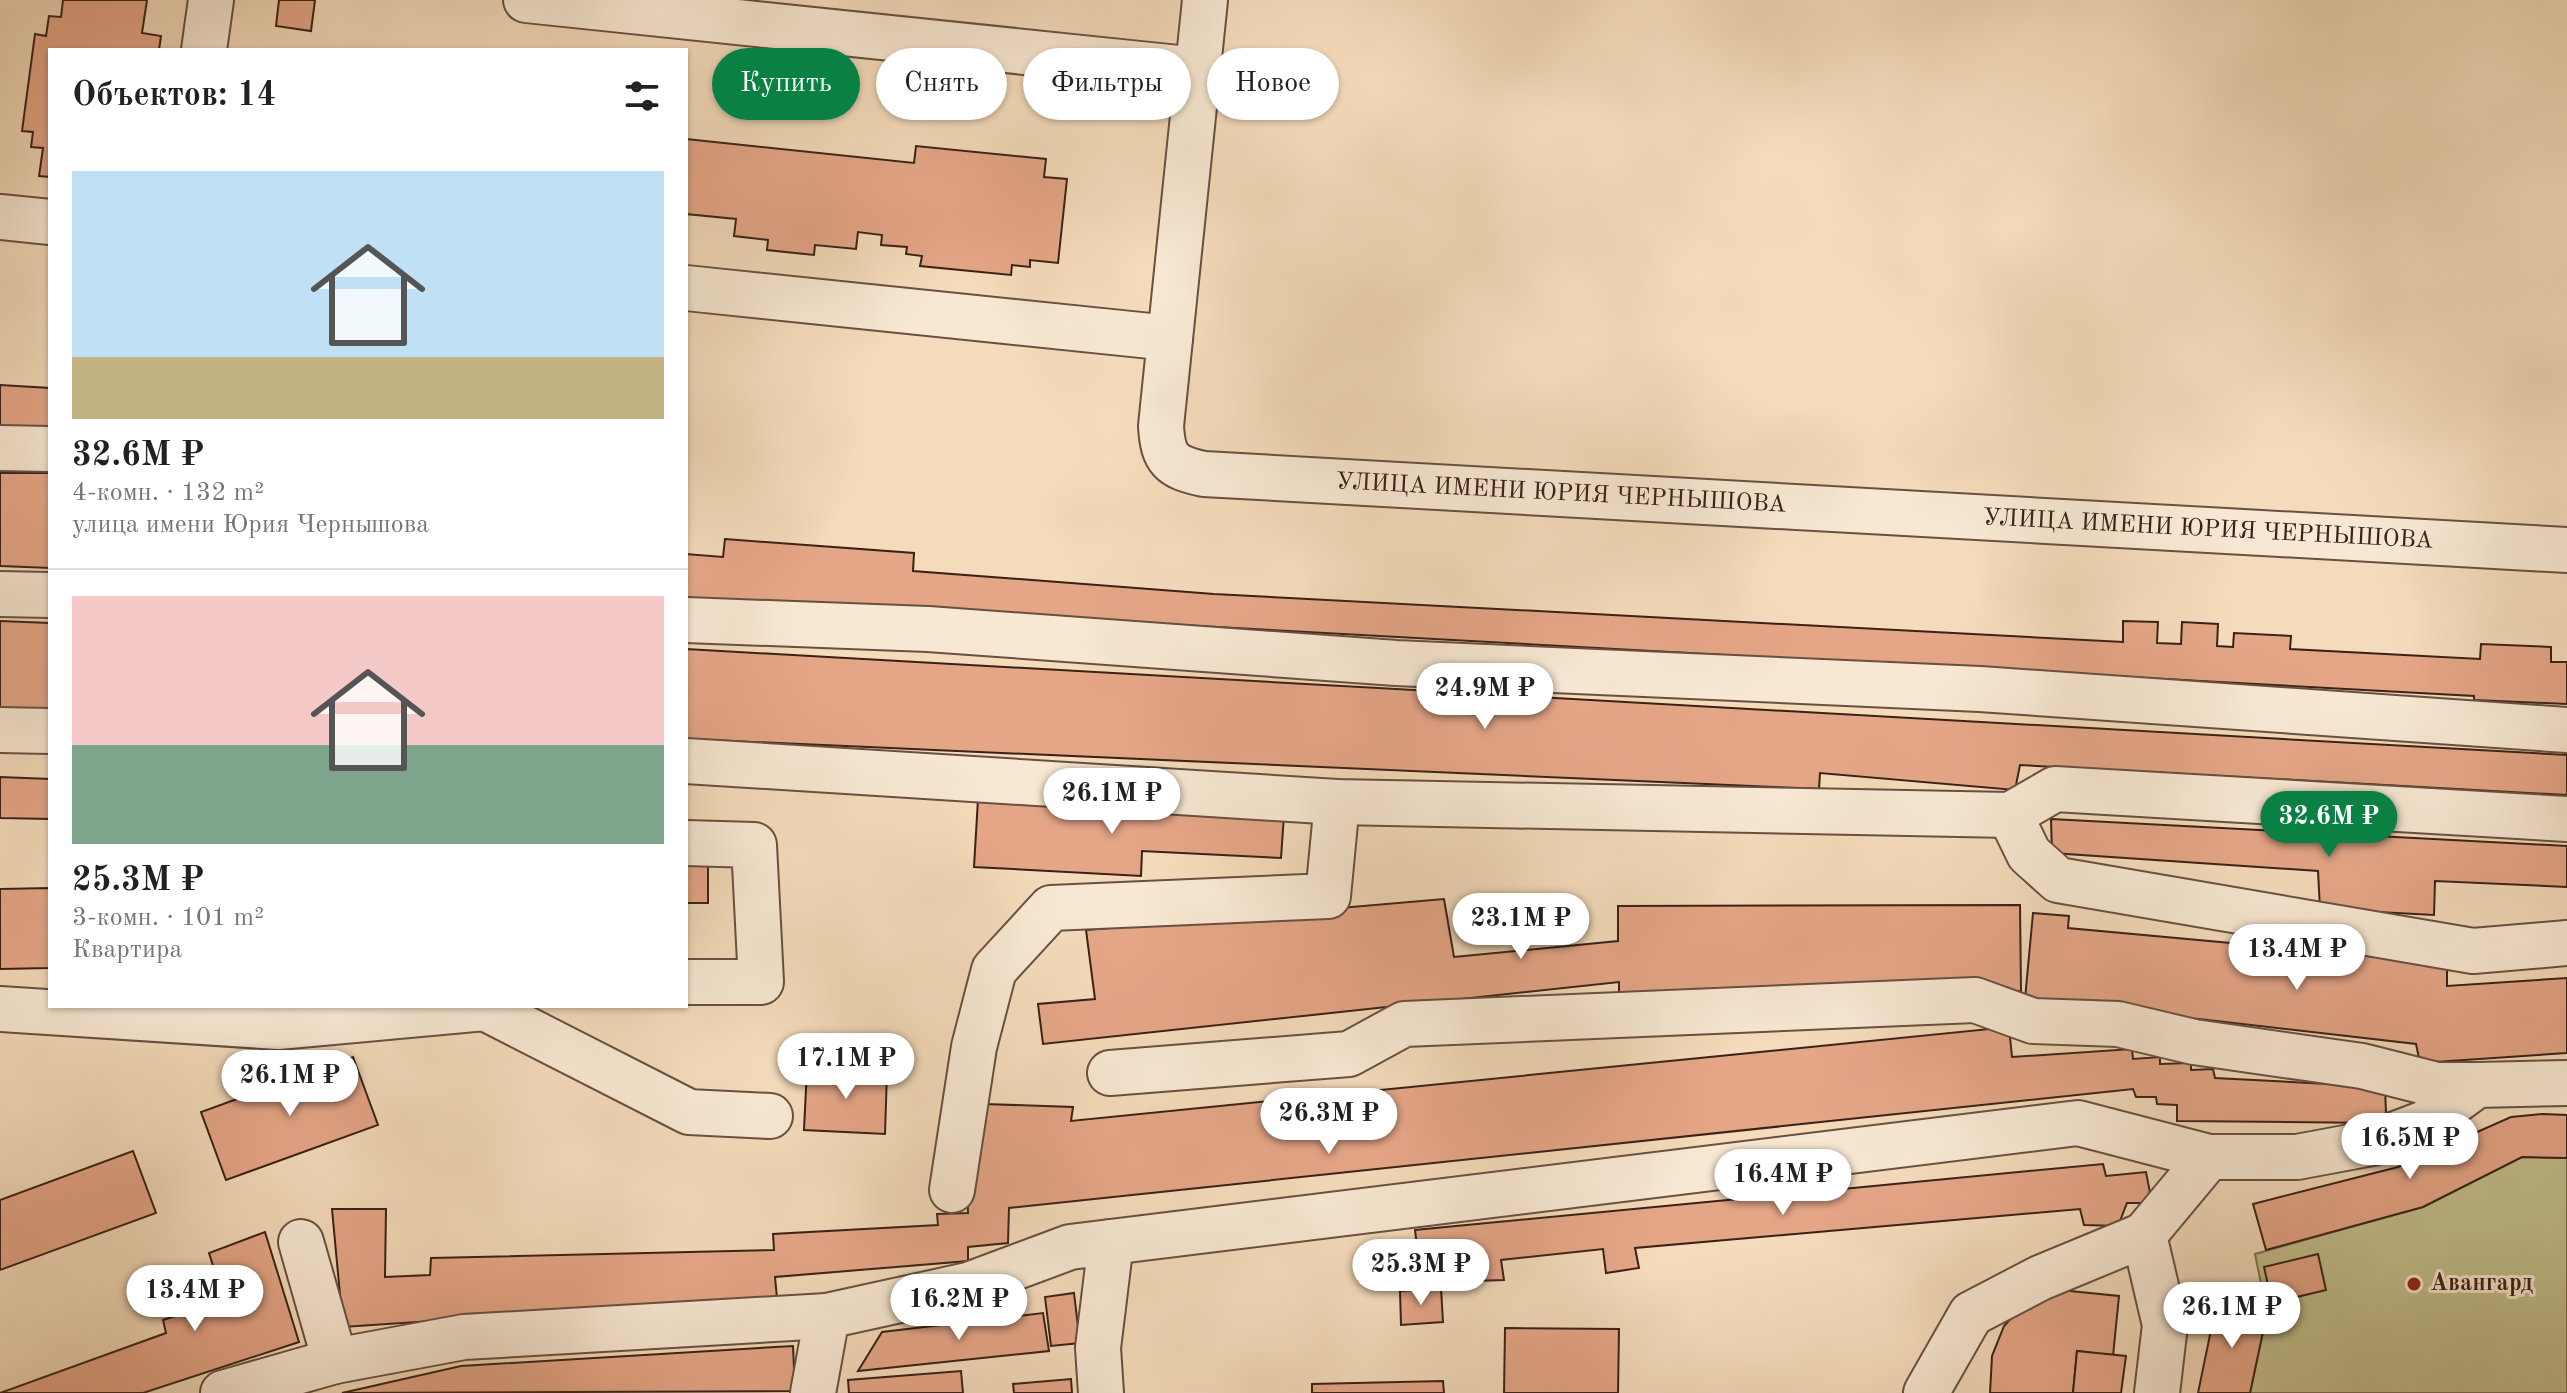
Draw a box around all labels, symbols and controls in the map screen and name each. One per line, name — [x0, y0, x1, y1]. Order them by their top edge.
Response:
chip: Купить — [712, 48, 860, 120]
chip: Снять — [876, 48, 1007, 120]
chip: Фильтры — [1023, 48, 1191, 120]
chip: Новое — [1207, 48, 1339, 120]
icon: filters — [620, 74, 664, 118]
text: Объектов: 14 — [72, 79, 276, 113]
icon: home — [296, 223, 440, 367]
text: 32.6M ₽ — [72, 439, 204, 473]
street label: УЛИЦА ИМЕНИ ЮРИЯ ЧЕРНЫШОВА — [1335, 470, 1787, 518]
text: 4-комн. · 132 m² — [72, 480, 264, 506]
street label: УЛИЦА ИМЕНИ ЮРИЯ ЧЕРНЫШОВА — [1982, 506, 2434, 554]
text: улица имени Юрия Чернышова — [72, 512, 429, 538]
icon: home — [296, 648, 440, 792]
pin: 24.9M ₽ — [1411, 663, 1559, 731]
text: 24.9M ₽ — [1434, 676, 1536, 702]
pin: 26.1M ₽ — [1038, 768, 1186, 836]
text: 26.1M ₽ — [1061, 781, 1163, 807]
pin: 32.6M ₽ — [2255, 791, 2403, 859]
text: 32.6M ₽ — [2278, 804, 2380, 830]
text: 25.3M ₽ — [72, 864, 204, 898]
pin: 23.1M ₽ — [1447, 893, 1595, 961]
text: 3-комн. · 101 m² — [72, 905, 264, 931]
text: 23.1M ₽ — [1470, 906, 1572, 932]
pin: 13.4M ₽ — [2223, 924, 2371, 992]
text: Квартира — [72, 937, 182, 963]
text: 13.4M ₽ — [2246, 937, 2348, 963]
pin: 17.1M ₽ — [772, 1033, 920, 1101]
text: 17.1M ₽ — [795, 1046, 897, 1072]
pin: 26.1M ₽ — [216, 1050, 364, 1118]
text: 26.1M ₽ — [239, 1063, 341, 1089]
pin: 26.3M ₽ — [1255, 1088, 1403, 1156]
text: 26.3M ₽ — [1278, 1101, 1380, 1127]
pin: 16.5M ₽ — [2336, 1113, 2484, 1181]
text: 16.5M ₽ — [2359, 1126, 2461, 1152]
pin: 16.4M ₽ — [1709, 1149, 1857, 1217]
text: 16.4M ₽ — [1732, 1162, 1834, 1188]
pin: 25.3M ₽ — [1347, 1239, 1495, 1307]
text: 25.3M ₽ — [1370, 1252, 1472, 1278]
pin: 13.4M ₽ — [121, 1265, 269, 1333]
place label: Авангард — [2430, 1272, 2533, 1296]
pin: 16.2M ₽ — [885, 1274, 1033, 1342]
marker: Авангард — [2405, 1275, 2423, 1293]
text: 13.4M ₽ — [144, 1278, 246, 1304]
pin: 26.1M ₽ — [2158, 1282, 2306, 1350]
text: 16.2M ₽ — [908, 1287, 1010, 1313]
text: 26.1M ₽ — [2181, 1295, 2283, 1321]

